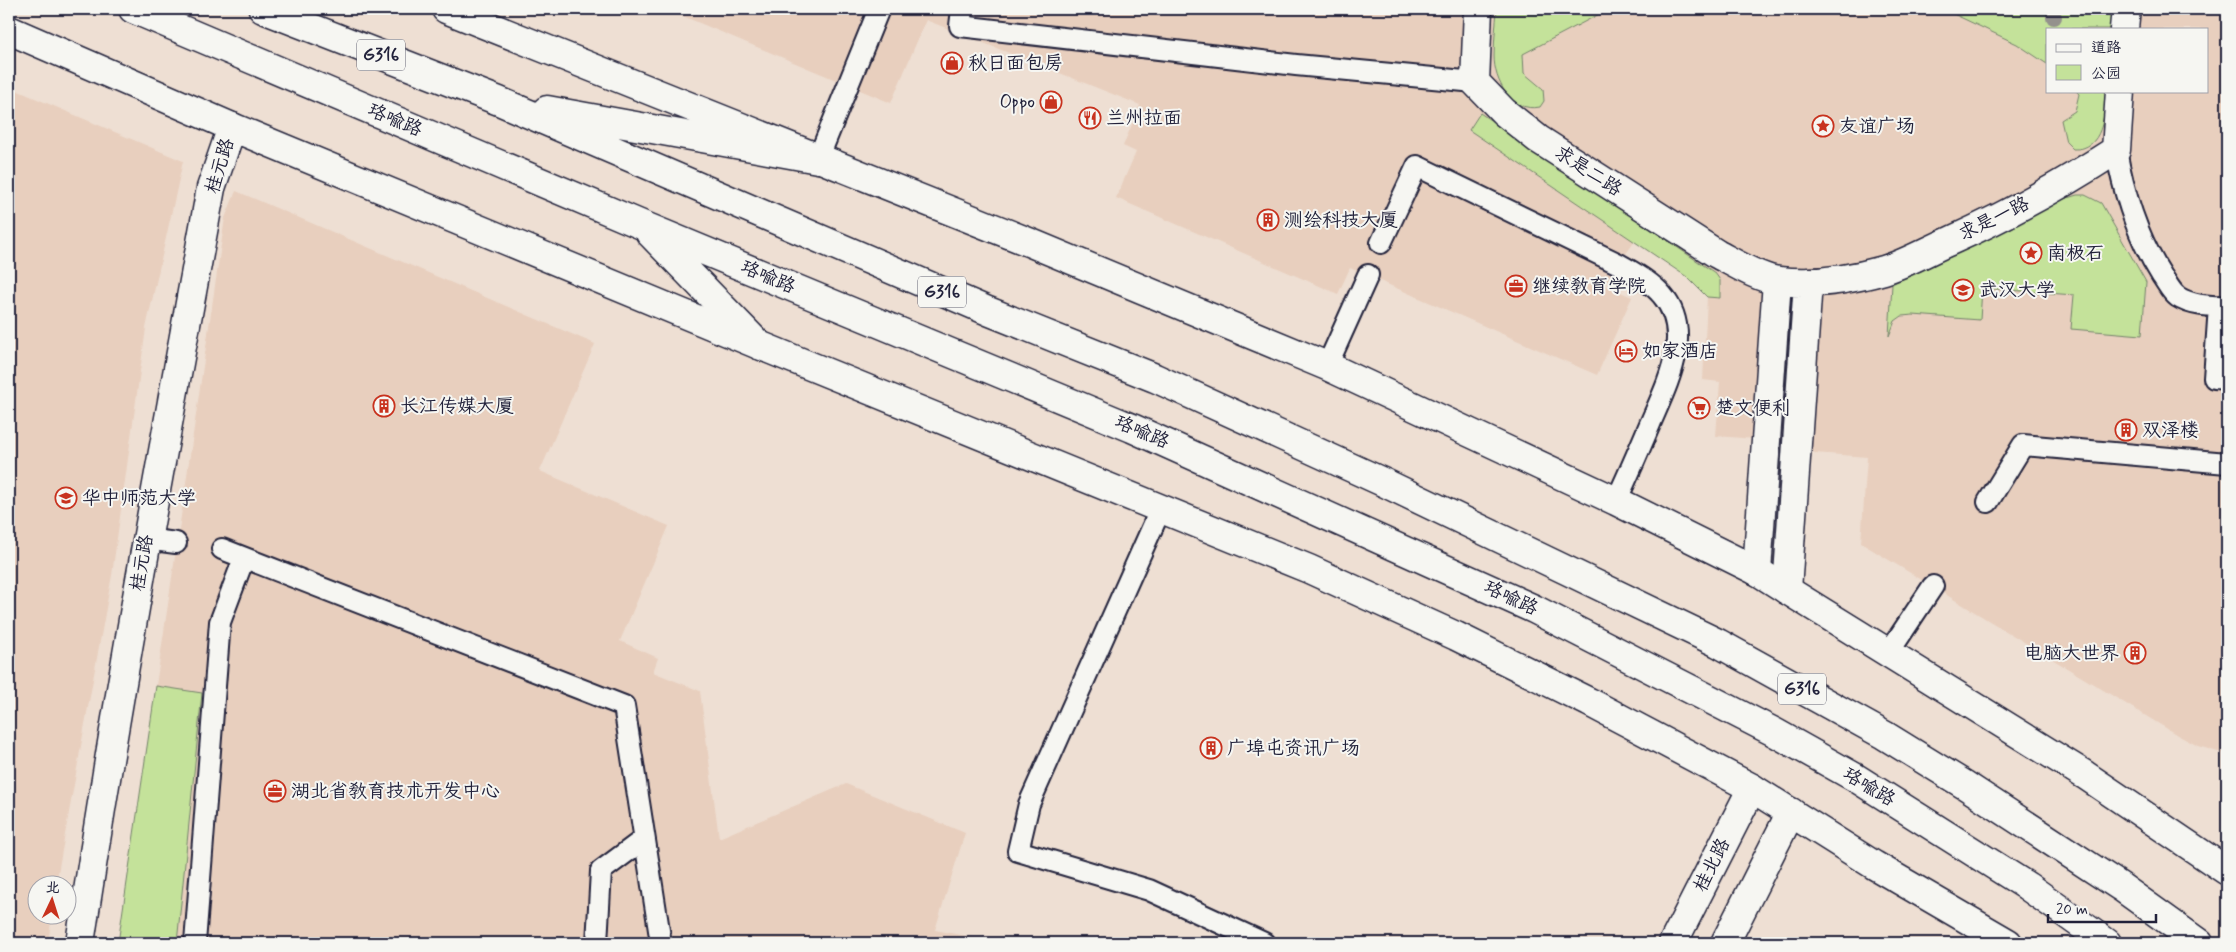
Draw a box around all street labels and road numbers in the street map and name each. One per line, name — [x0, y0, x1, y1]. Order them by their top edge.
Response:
road number: G316 — [357, 40, 405, 70]
street label: 珞喻路 — [364, 97, 426, 143]
street label: 桂元路 — [200, 135, 240, 197]
street label: 求是二路 — [1549, 140, 1627, 202]
street label: 求是一路 — [1954, 191, 2034, 247]
street label: 珞喻路 — [737, 254, 799, 300]
road number: G316 — [918, 276, 966, 308]
street label: 珞喻路 — [1111, 409, 1173, 455]
street label: 桂元路 — [125, 533, 159, 593]
street label: 珞喻路 — [1480, 575, 1542, 621]
road number: G316 — [1778, 674, 1826, 704]
street label: 珞喻路 — [1838, 762, 1900, 812]
street label: 桂北路 — [1688, 834, 1736, 896]

